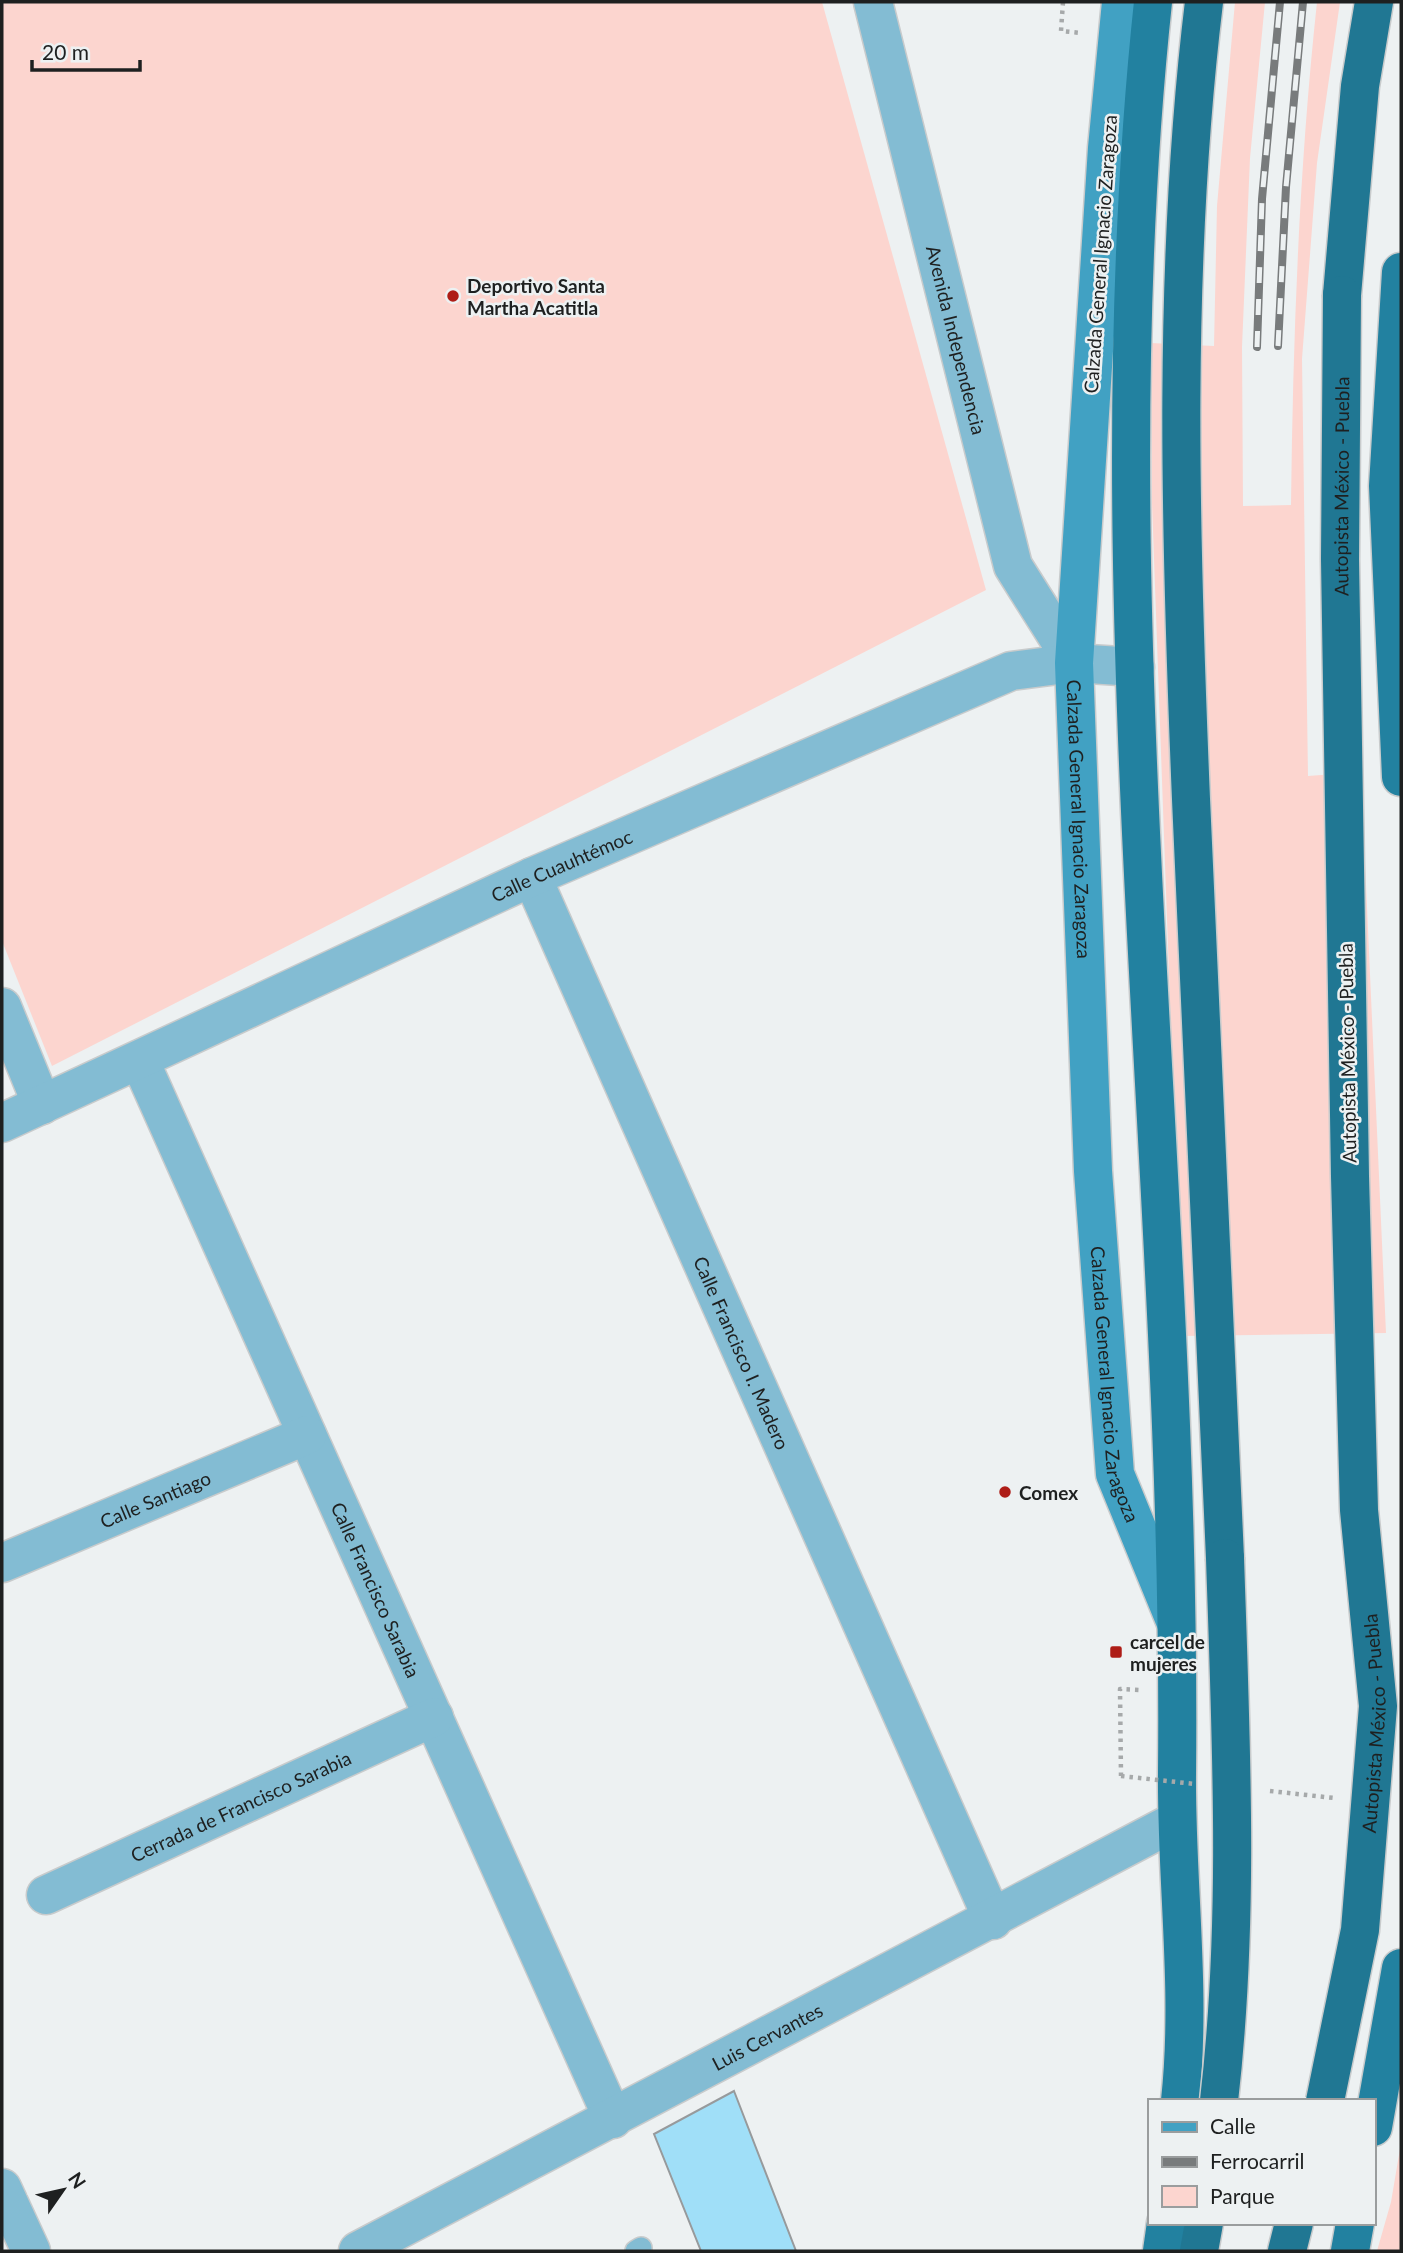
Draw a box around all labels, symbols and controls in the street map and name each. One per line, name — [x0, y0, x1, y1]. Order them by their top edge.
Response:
scale bar — [32, 28, 140, 72]
text: 20 m — [42, 39, 89, 64]
street label: Calzada General Ignacio Zaragoza — [1079, 114, 1121, 394]
street label: Avenida Independencia — [922, 243, 991, 437]
place label: Deportivo Santa Martha Acatitla — [467, 274, 605, 319]
marker: Deportivo Santa Martha Acatitla — [445, 288, 461, 304]
street label: Autopista México - Puebla — [1328, 376, 1353, 596]
street label: Calzada General Ignacio Zaragoza — [1063, 679, 1097, 959]
street label: Calle Cuauhtémoc — [487, 824, 635, 906]
street label: Autopista México - Puebla — [1334, 943, 1360, 1163]
street label: Calzada General Ignacio Zaragoza — [1087, 1245, 1145, 1525]
street label: Calle Francisco I. Madero — [690, 1252, 795, 1453]
street label: Calle Santiago — [96, 1465, 214, 1532]
place label: Comex — [1019, 1481, 1078, 1504]
marker: Comex — [997, 1484, 1013, 1500]
street label: Calle Francisco Sarabia — [327, 1498, 426, 1681]
street label: Autopista México - Puebla — [1356, 1613, 1389, 1834]
place label: carcel de mujeres — [1130, 1630, 1205, 1675]
marker: carcel de mujeres — [1108, 1644, 1124, 1660]
street label: Cerrada de Francisco Sarabia — [127, 1745, 354, 1866]
street label: Luis Cervantes — [708, 1998, 826, 2074]
legend — [1148, 2099, 1375, 2225]
text: Calle — [1210, 2113, 1255, 2138]
text: Ferrocarril — [1210, 2148, 1305, 2173]
north arrow — [28, 2155, 98, 2225]
text: N — [64, 2168, 91, 2193]
text: Parque — [1210, 2183, 1275, 2208]

